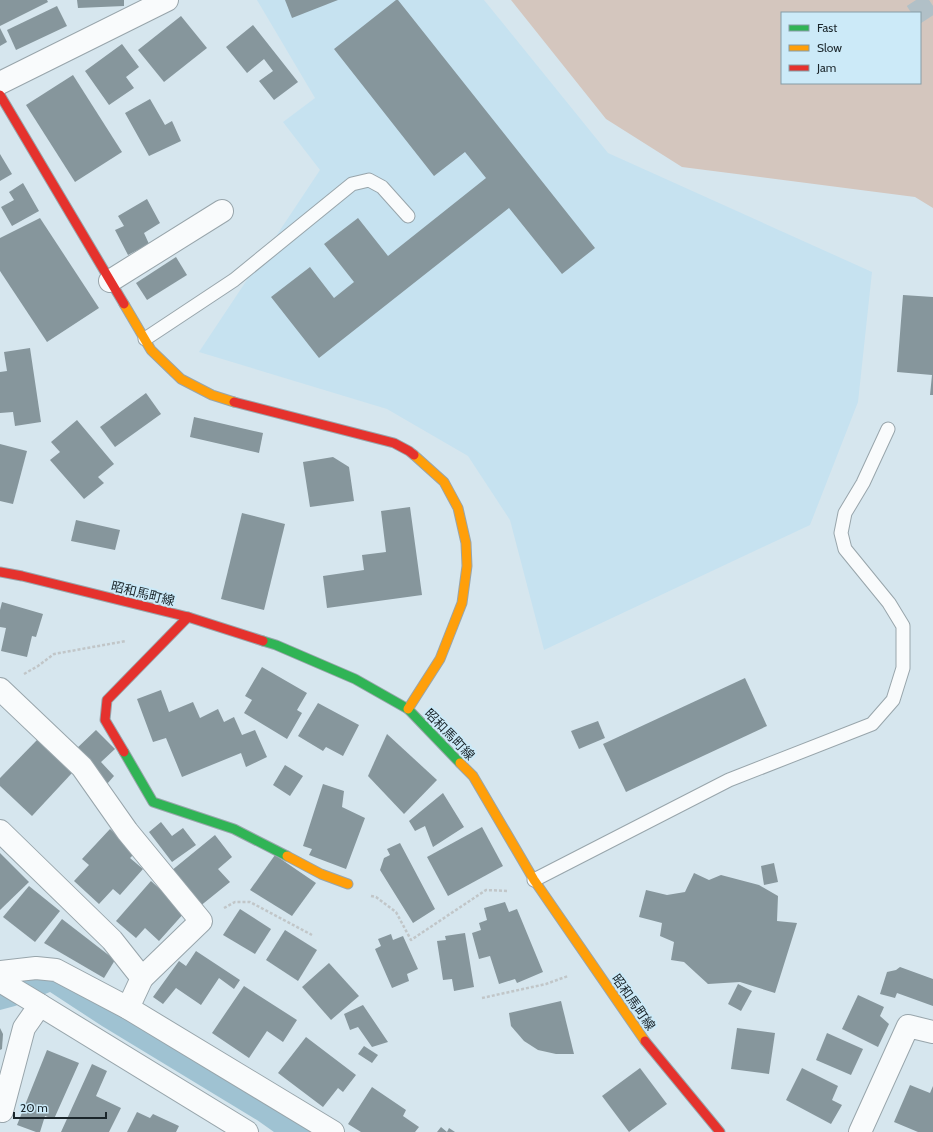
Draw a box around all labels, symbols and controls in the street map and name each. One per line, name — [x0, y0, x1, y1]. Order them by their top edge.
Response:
legend — [781, 12, 921, 84]
text: Fast — [817, 20, 837, 35]
text: Slow — [817, 40, 842, 55]
text: Jam — [816, 60, 836, 75]
street label: 昭和馬町線 — [110, 577, 176, 609]
street label: 昭和馬町線 — [422, 705, 478, 763]
street label: 昭和馬町線 — [609, 971, 659, 1033]
scale bar — [14, 1094, 106, 1120]
text: 20 m — [20, 1100, 48, 1115]

